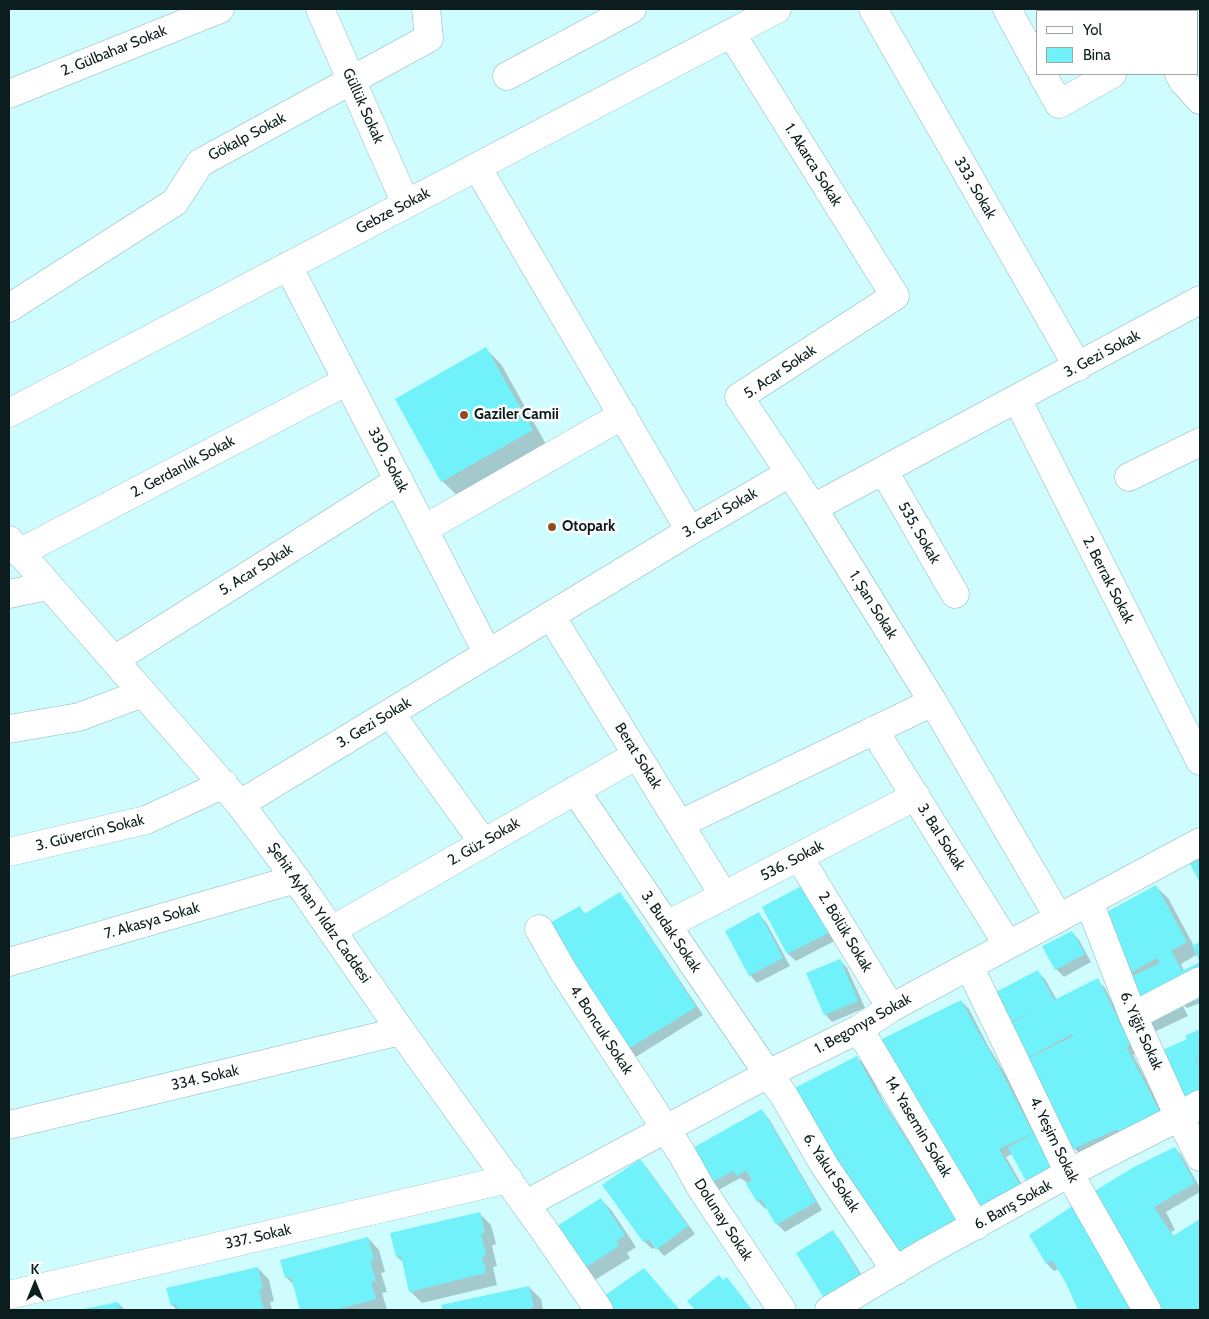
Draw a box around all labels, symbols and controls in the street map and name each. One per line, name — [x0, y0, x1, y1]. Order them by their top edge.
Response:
legend — [1036, 10, 1199, 75]
text: Yol — [1083, 21, 1102, 39]
street label: 2. Gülbahar Sokak — [59, 22, 169, 80]
text: Bina — [1083, 46, 1111, 64]
street label: Güllük Sokak — [338, 66, 388, 146]
street label: Gökalp Sokak — [205, 109, 289, 165]
street label: 1. Akarca Sokak — [780, 120, 846, 210]
street label: 333. Sokak — [950, 154, 1000, 222]
street label: Gebze Sokak — [353, 184, 433, 238]
street label: 3. Gezi Sokak — [1061, 326, 1143, 382]
street label: 5. Acar Sokak — [740, 341, 820, 403]
place label: Gaziler Camii — [474, 406, 559, 424]
marker: Gaziler Camii — [458, 409, 470, 421]
street label: 330. Sokak — [364, 425, 412, 495]
street label: 2. Gerdanlık Sokak — [128, 432, 238, 502]
street label: 3. Gezi Sokak — [679, 484, 761, 542]
street label: 535. Sokak — [894, 499, 944, 567]
place label: Otopark — [562, 518, 615, 536]
marker: Otopark — [546, 521, 558, 533]
street label: 2. Berrak Sokak — [1078, 533, 1138, 627]
street label: 5. Acar Sokak — [216, 540, 296, 600]
street label: 1. Şan Sokak — [845, 568, 901, 642]
street label: 3. Gezi Sokak — [334, 694, 414, 752]
street label: Berat Sokak — [611, 720, 665, 792]
street label: 3. Bal Sokak — [913, 800, 969, 874]
street label: 3. Güvercin Sokak — [34, 811, 146, 855]
street label: 2. Güz Sokak — [445, 814, 523, 870]
street label: 536. Sokak — [757, 837, 827, 885]
street label: Şehit Ayhan Yıldız Caddesi — [264, 839, 374, 987]
street label: 3. Budak Sokak — [637, 888, 705, 976]
street label: 2. Bölük Sokak — [814, 889, 876, 975]
street label: 7. Akasya Sokak — [102, 899, 202, 943]
street label: 4. Boncuk Sokak — [565, 982, 637, 1078]
street label: 6. Yiğit Sokak — [1116, 989, 1166, 1073]
street label: 1. Begonya Sokak — [812, 990, 914, 1058]
street label: 334. Sokak — [169, 1061, 241, 1095]
street label: 14. Yasemin Sokak — [881, 1073, 955, 1181]
street label: 4. Yeşim Sokak — [1025, 1094, 1083, 1186]
street label: 6. Yakut Sokak — [799, 1130, 863, 1216]
street label: Dolunay Sokak — [690, 1176, 756, 1264]
street label: 6. Barış Sokak — [971, 1176, 1055, 1234]
street label: 337. Sokak — [223, 1221, 293, 1253]
north arrow — [10, 1259, 60, 1309]
text: K — [31, 1260, 39, 1278]

